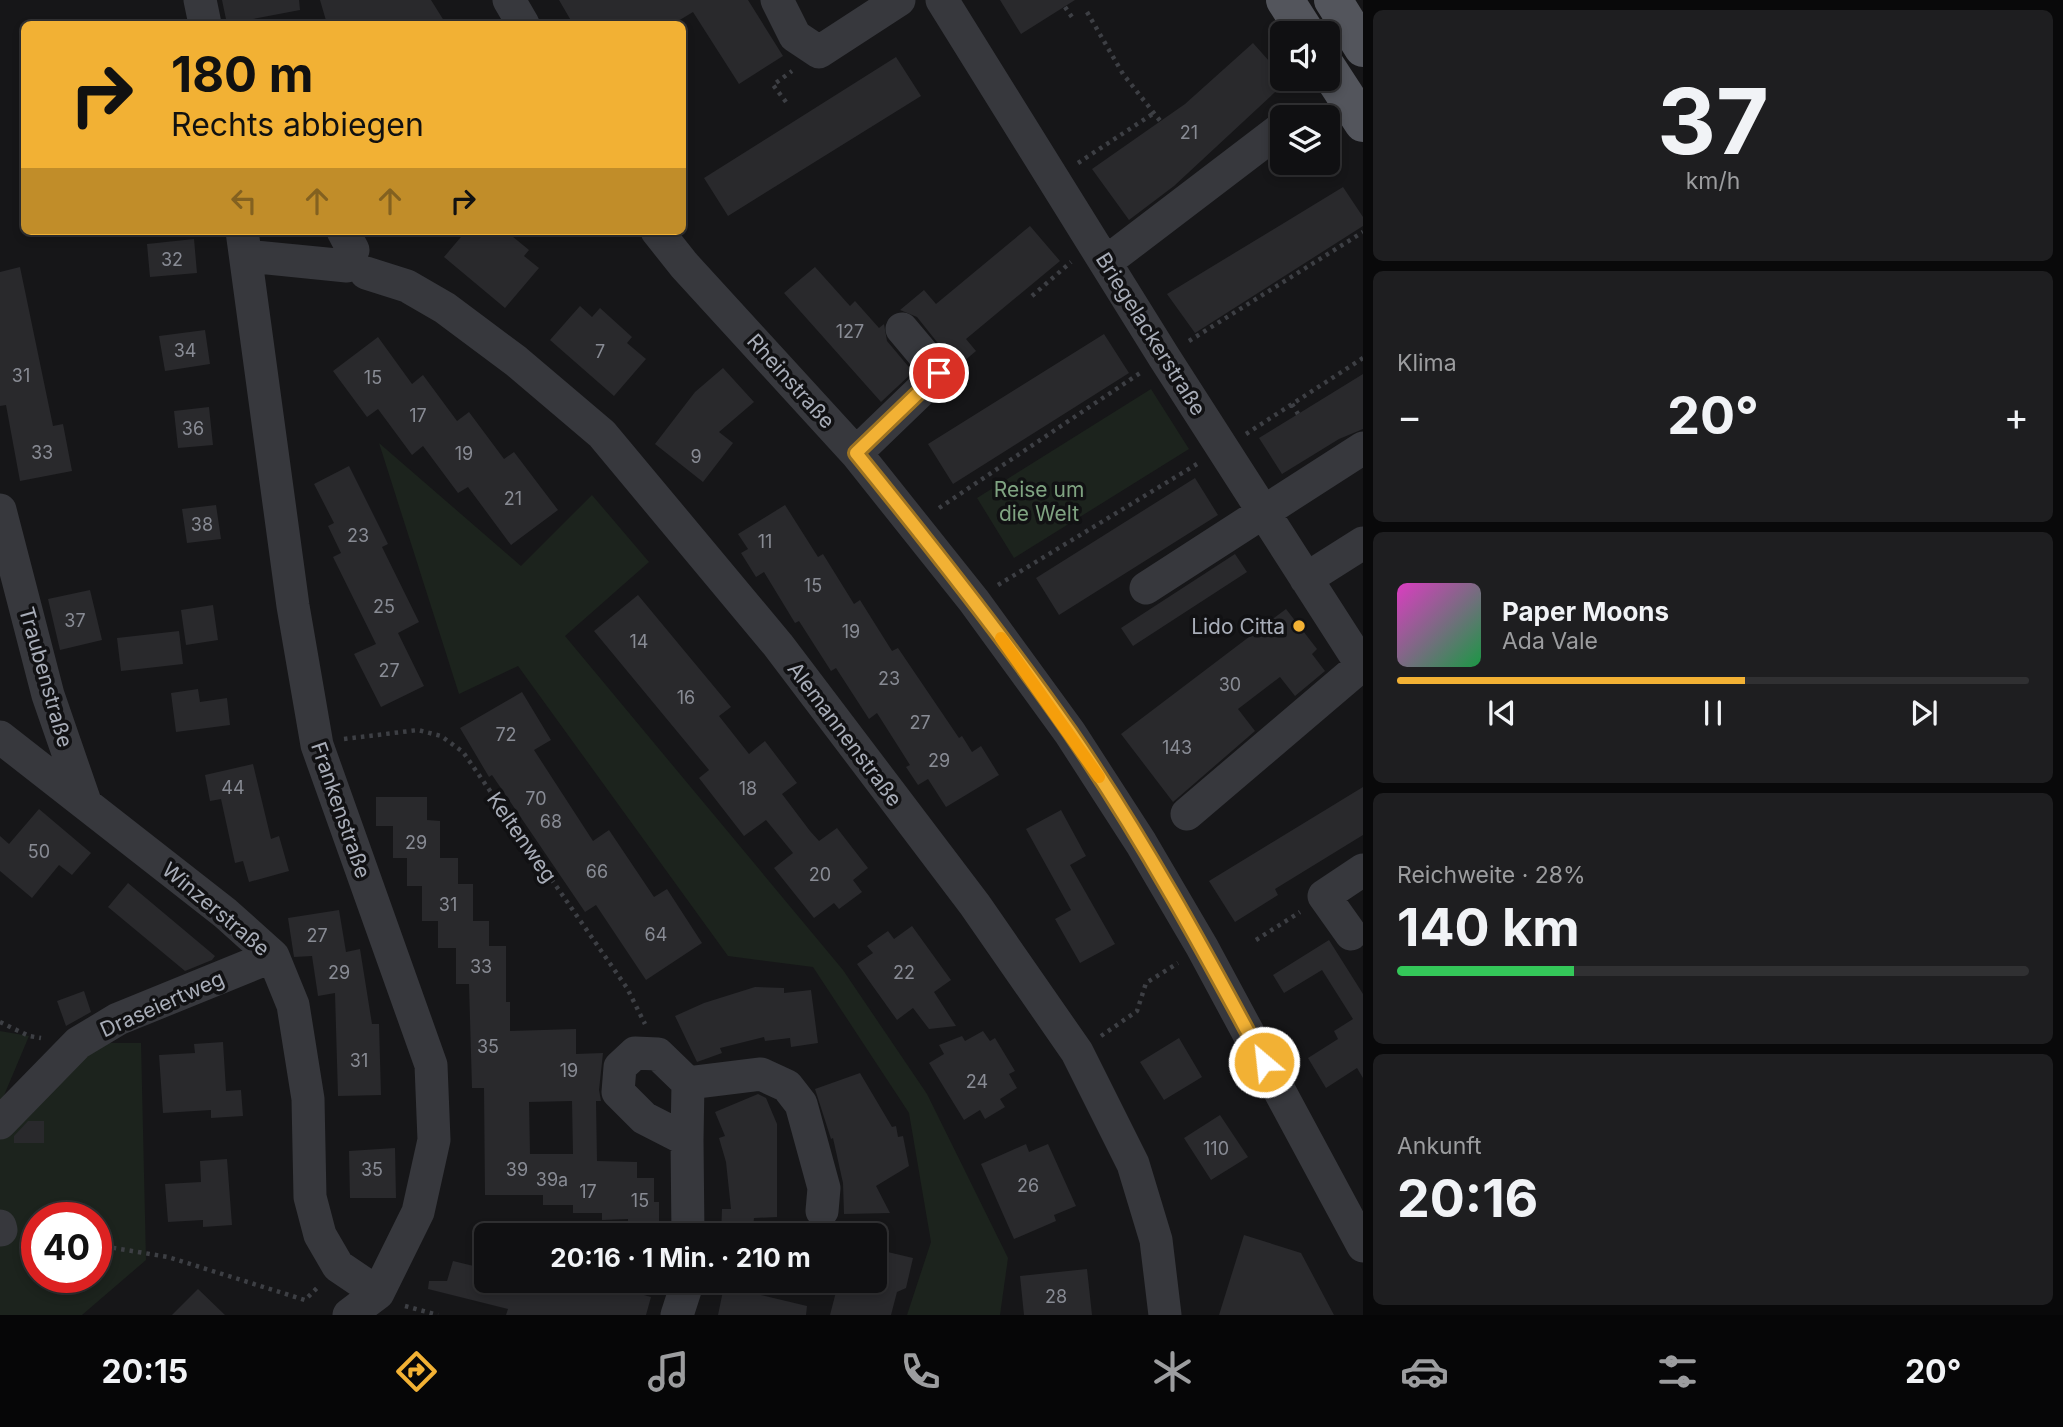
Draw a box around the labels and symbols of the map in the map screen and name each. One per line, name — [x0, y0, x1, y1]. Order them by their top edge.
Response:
house number: 21 — [1180, 122, 1198, 143]
street label: Briegelackerstraße — [1091, 248, 1211, 420]
house number: 32 — [161, 249, 183, 270]
house number: 127 — [836, 321, 864, 342]
street label: Rheinstraße — [742, 329, 840, 433]
house number: 34 — [174, 340, 196, 361]
house number: 7 — [595, 341, 605, 362]
pin — [909, 343, 969, 403]
house number: 31 — [12, 365, 30, 386]
house number: 15 — [364, 367, 382, 388]
house number: 17 — [409, 405, 427, 426]
house number: 36 — [182, 418, 204, 439]
house number: 33 — [31, 442, 53, 463]
house number: 19 — [455, 443, 473, 464]
house number: 9 — [690, 446, 702, 467]
park label: Reise um die Welt — [994, 477, 1084, 526]
house number: 21 — [504, 488, 522, 509]
house number: 38 — [191, 514, 213, 535]
house number: 23 — [347, 525, 369, 546]
house number: 11 — [758, 531, 772, 552]
house number: 15 — [804, 575, 822, 596]
house number: 25 — [373, 596, 395, 617]
street label: Traubenstraße — [14, 604, 78, 750]
house number: 37 — [64, 610, 86, 631]
place label: Lido Citta — [1191, 614, 1285, 639]
marker: Lido Citta — [1291, 618, 1307, 634]
house number: 19 — [842, 621, 860, 642]
house number: 14 — [630, 631, 648, 652]
street label: Alemannenstraße — [783, 657, 907, 811]
house number: 27 — [378, 660, 400, 681]
house number: 23 — [878, 668, 900, 689]
house number: 30 — [1219, 674, 1241, 695]
house number: 16 — [677, 687, 695, 708]
house number: 27 — [909, 712, 931, 733]
house number: 72 — [495, 724, 517, 745]
house number: 143 — [1162, 737, 1192, 758]
street label: Frankenstraße — [306, 739, 376, 881]
house number: 29 — [928, 750, 950, 771]
house number: 44 — [221, 777, 245, 798]
house number: 18 — [739, 778, 757, 799]
street label: Keltenweg — [482, 787, 562, 887]
house number: 70 — [525, 788, 547, 809]
house number: 68 — [540, 811, 562, 832]
house number: 29 — [405, 832, 427, 853]
house number: 50 — [28, 841, 50, 862]
street label: Winzerstraße — [157, 857, 275, 961]
house number: 66 — [586, 861, 608, 882]
house number: 20 — [809, 864, 831, 885]
house number: 31 — [439, 894, 457, 915]
house number: 64 — [645, 924, 667, 945]
house number: 27 — [306, 925, 328, 946]
house number: 33 — [470, 956, 492, 977]
house number: 29 — [328, 962, 350, 983]
house number: 22 — [893, 962, 915, 983]
street label: Draseiertweg — [96, 966, 228, 1042]
position arrow — [1227, 1025, 1301, 1099]
house number: 35 — [477, 1036, 499, 1057]
house number: 31 — [350, 1050, 368, 1071]
house number: 19 — [560, 1060, 578, 1081]
house number: 24 — [966, 1071, 988, 1092]
house number: 110 — [1203, 1138, 1229, 1159]
house number: 35 — [361, 1159, 383, 1180]
house number: 39 — [506, 1159, 528, 1180]
house number: 39a — [536, 1169, 568, 1190]
house number: 26 — [1017, 1175, 1039, 1196]
house number: 17 — [579, 1181, 597, 1202]
house number: 15 — [631, 1190, 649, 1211]
speed limit sign: 40 — [21, 1202, 112, 1293]
house number: 28 — [1045, 1286, 1067, 1307]

